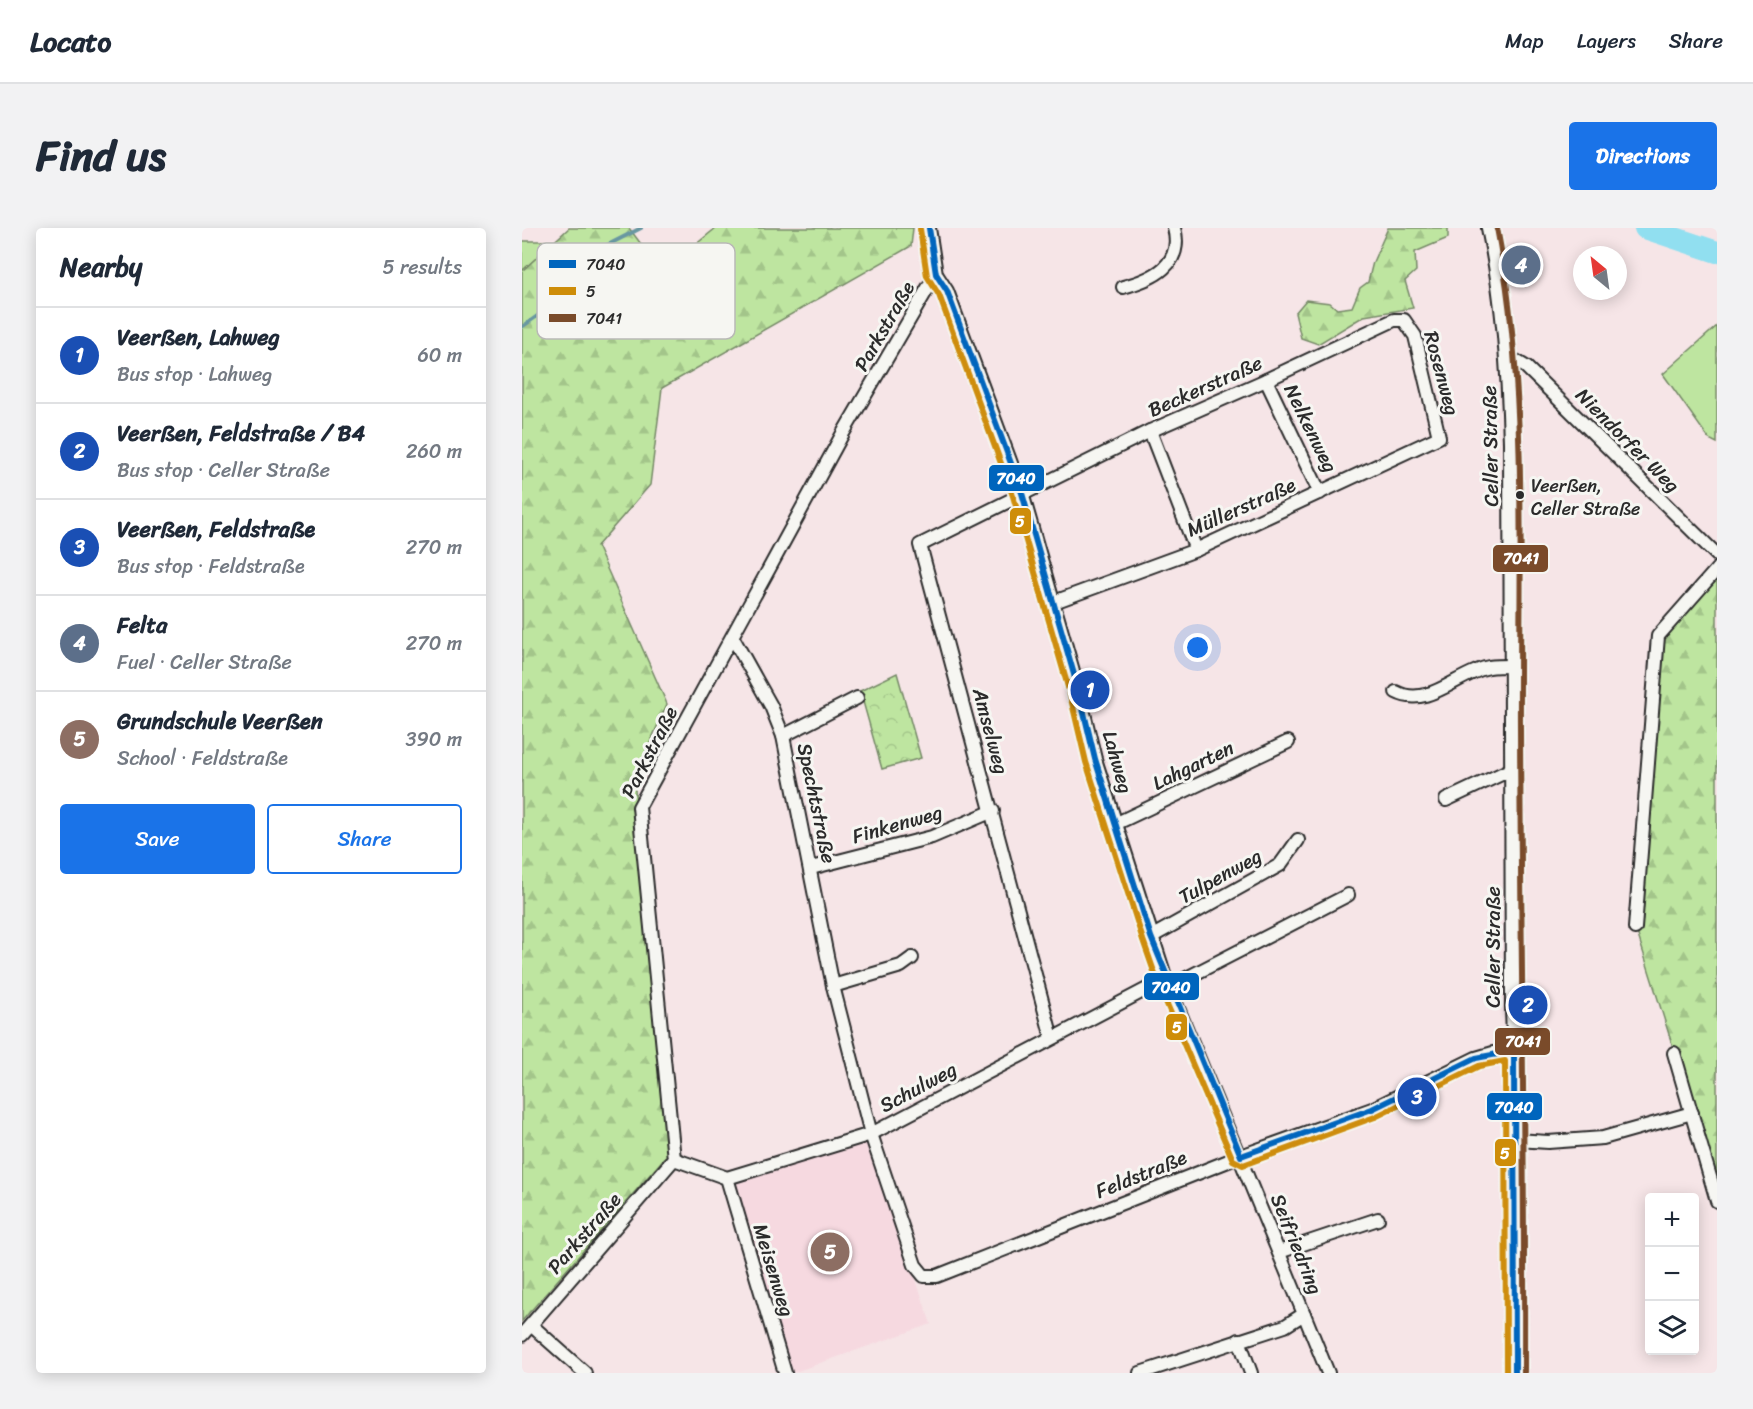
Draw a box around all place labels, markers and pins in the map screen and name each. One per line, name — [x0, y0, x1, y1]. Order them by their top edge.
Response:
pin: 4 — [1502, 243, 1540, 288]
place label: Veerßen, Celler Straße — [1531, 470, 1640, 525]
marker: Veerßen, Celler Straße — [1514, 489, 1526, 501]
pin: 1 — [1070, 668, 1110, 712]
pin: 2 — [1508, 982, 1548, 1028]
pin: 3 — [1398, 1074, 1436, 1120]
pin: 5 — [810, 1230, 850, 1274]

